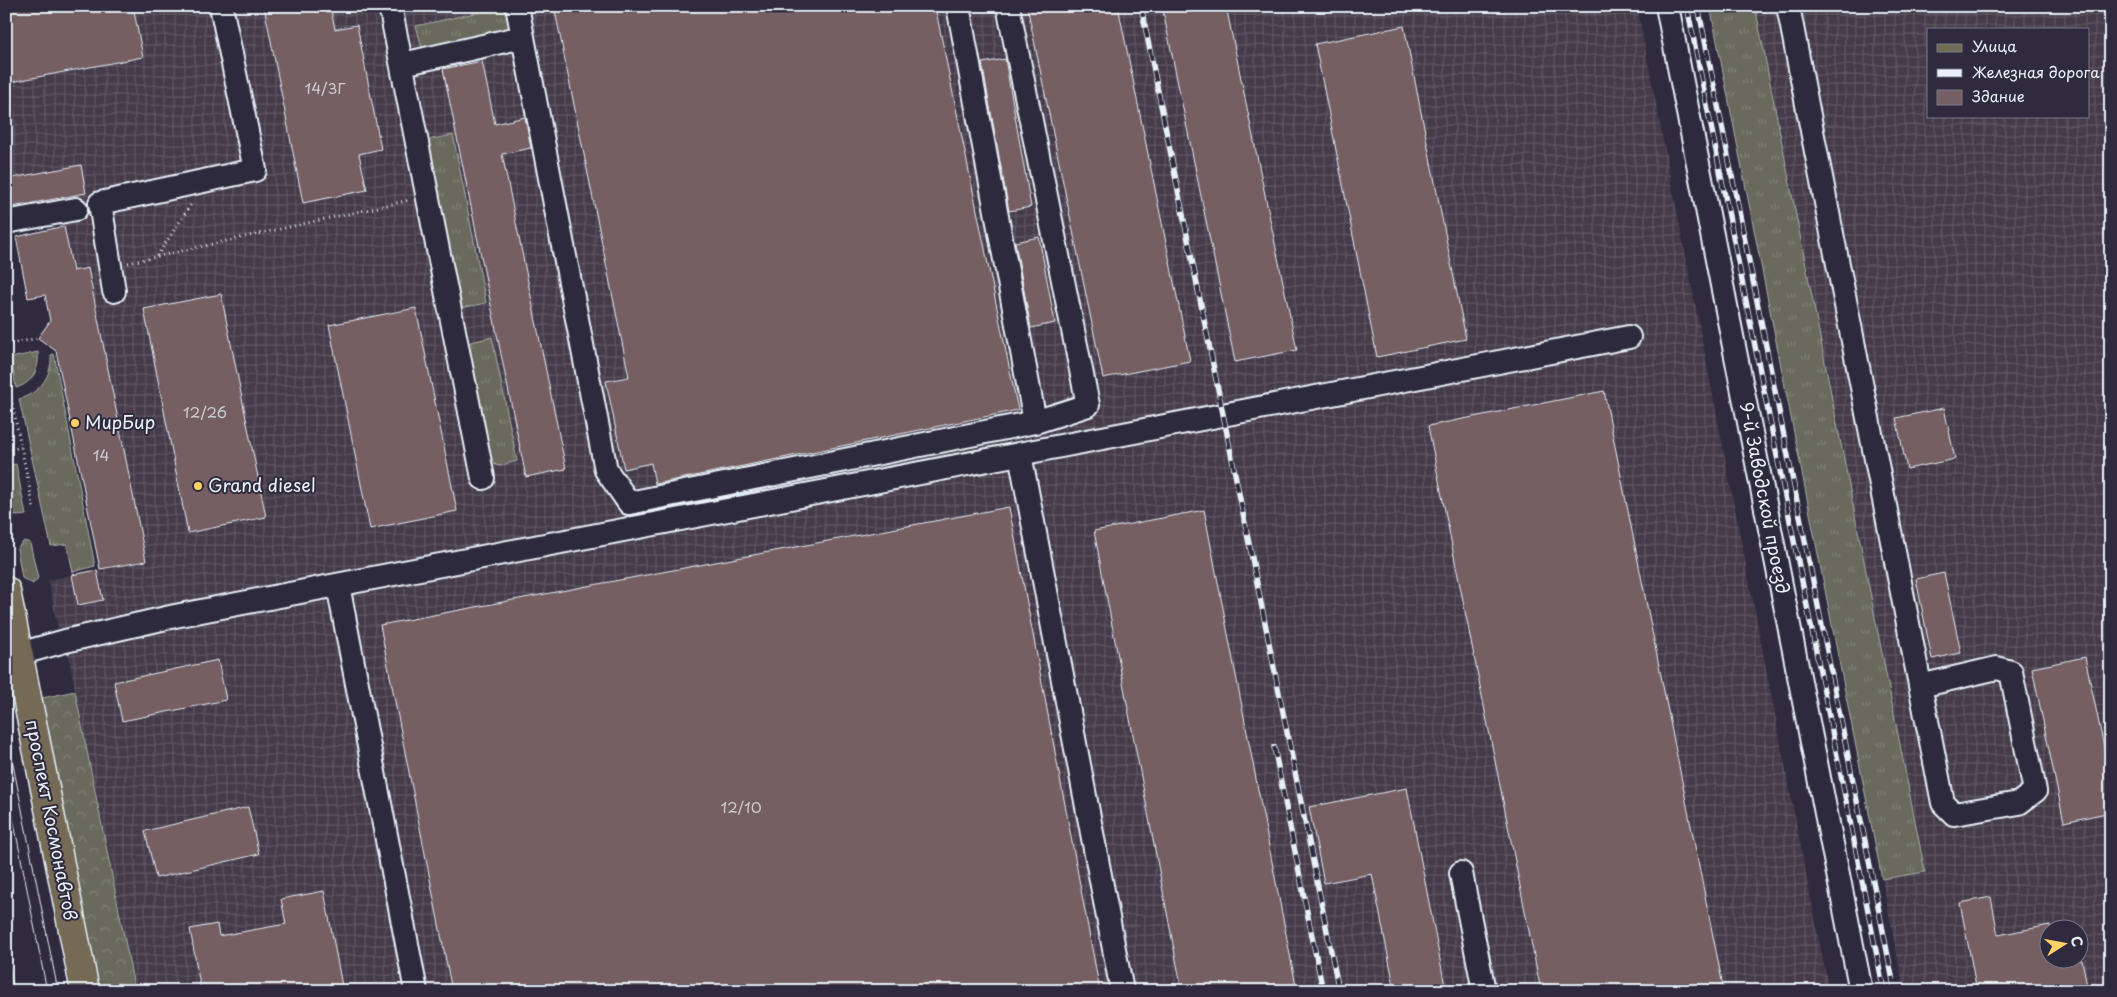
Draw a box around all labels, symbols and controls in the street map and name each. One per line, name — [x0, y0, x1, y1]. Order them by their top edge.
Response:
legend — [1927, 28, 2090, 118]
text: Улица — [1972, 34, 2017, 57]
text: Железная дорога — [1972, 60, 2100, 83]
house number: 14/3Г — [305, 76, 346, 99]
text: Здание — [1972, 84, 2025, 107]
street label: 9-й Заводской проезд — [1734, 399, 1797, 596]
house number: 12/26 — [183, 400, 227, 423]
place label: МирБир — [85, 408, 155, 435]
marker: МирБир — [69, 417, 81, 429]
house number: 14 — [93, 443, 109, 466]
place label: Grand diesel — [208, 471, 316, 498]
marker: Grand diesel — [192, 480, 204, 492]
street label: проспект Космонавтов — [20, 717, 85, 923]
house number: 12/10 — [720, 795, 762, 818]
north arrow — [2040, 920, 2090, 970]
text: С — [2066, 934, 2089, 949]

